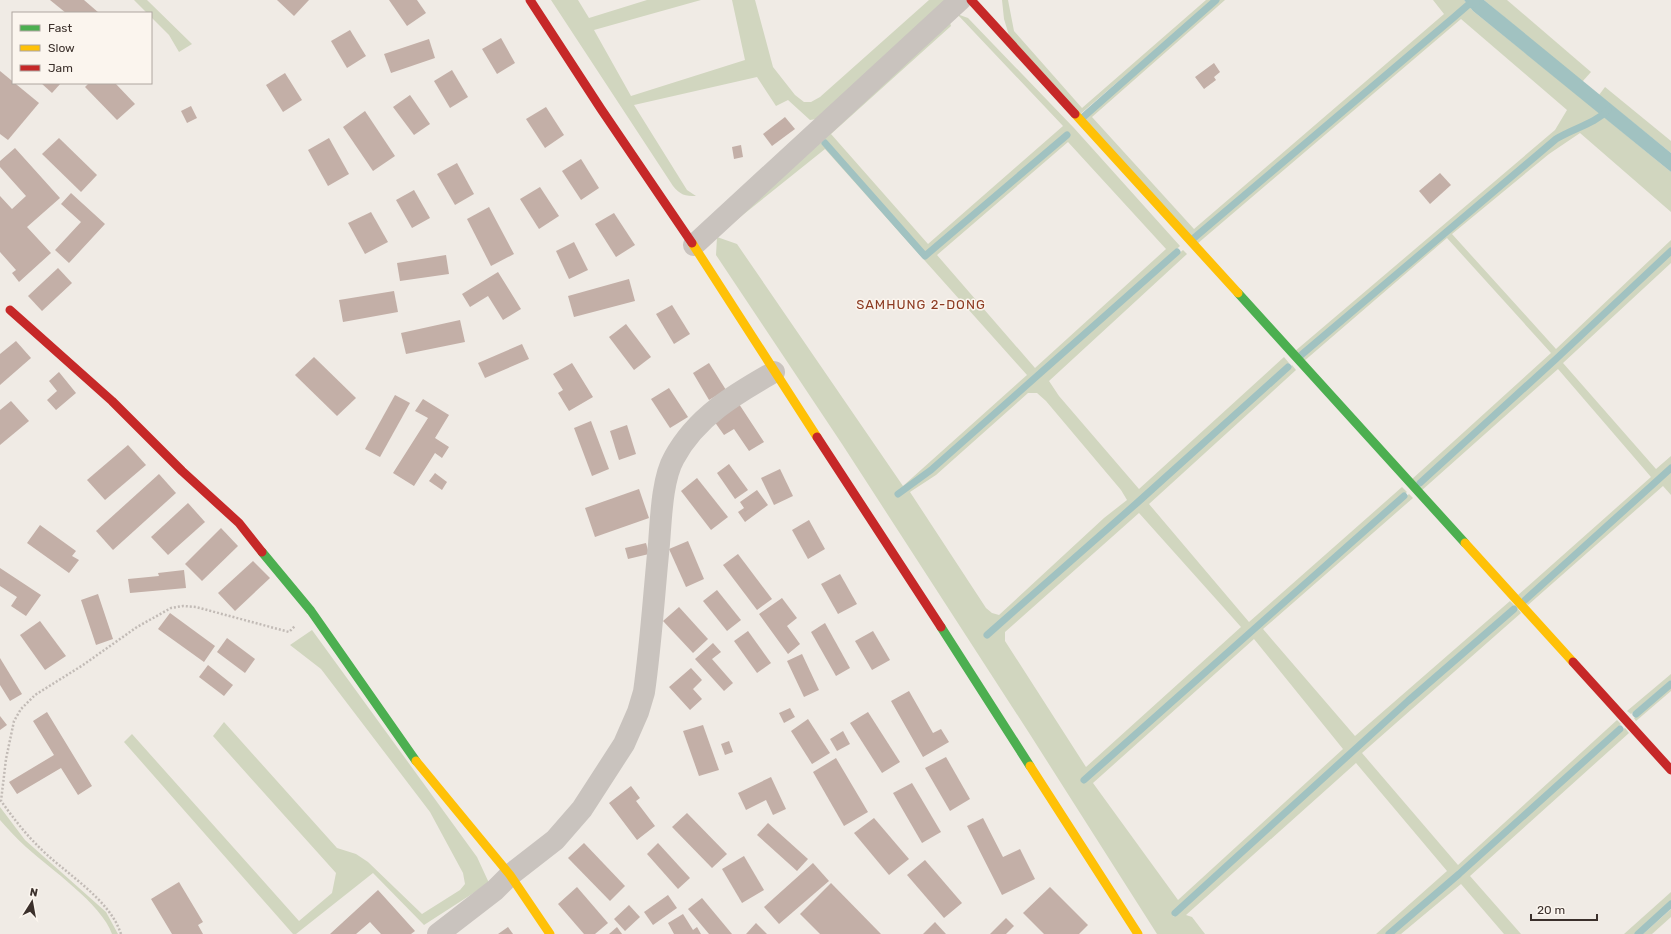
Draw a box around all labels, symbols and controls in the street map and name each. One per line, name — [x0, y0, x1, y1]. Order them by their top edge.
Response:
legend — [12, 12, 152, 84]
text: Fast — [48, 21, 72, 35]
text: Slow — [48, 41, 75, 55]
text: Jam — [48, 61, 73, 75]
district label: SAMHUNG 2-DONG — [856, 297, 986, 312]
north arrow — [12, 882, 52, 922]
text: N — [29, 886, 39, 900]
scale bar — [1531, 896, 1597, 922]
text: 20 m — [1537, 903, 1565, 917]

